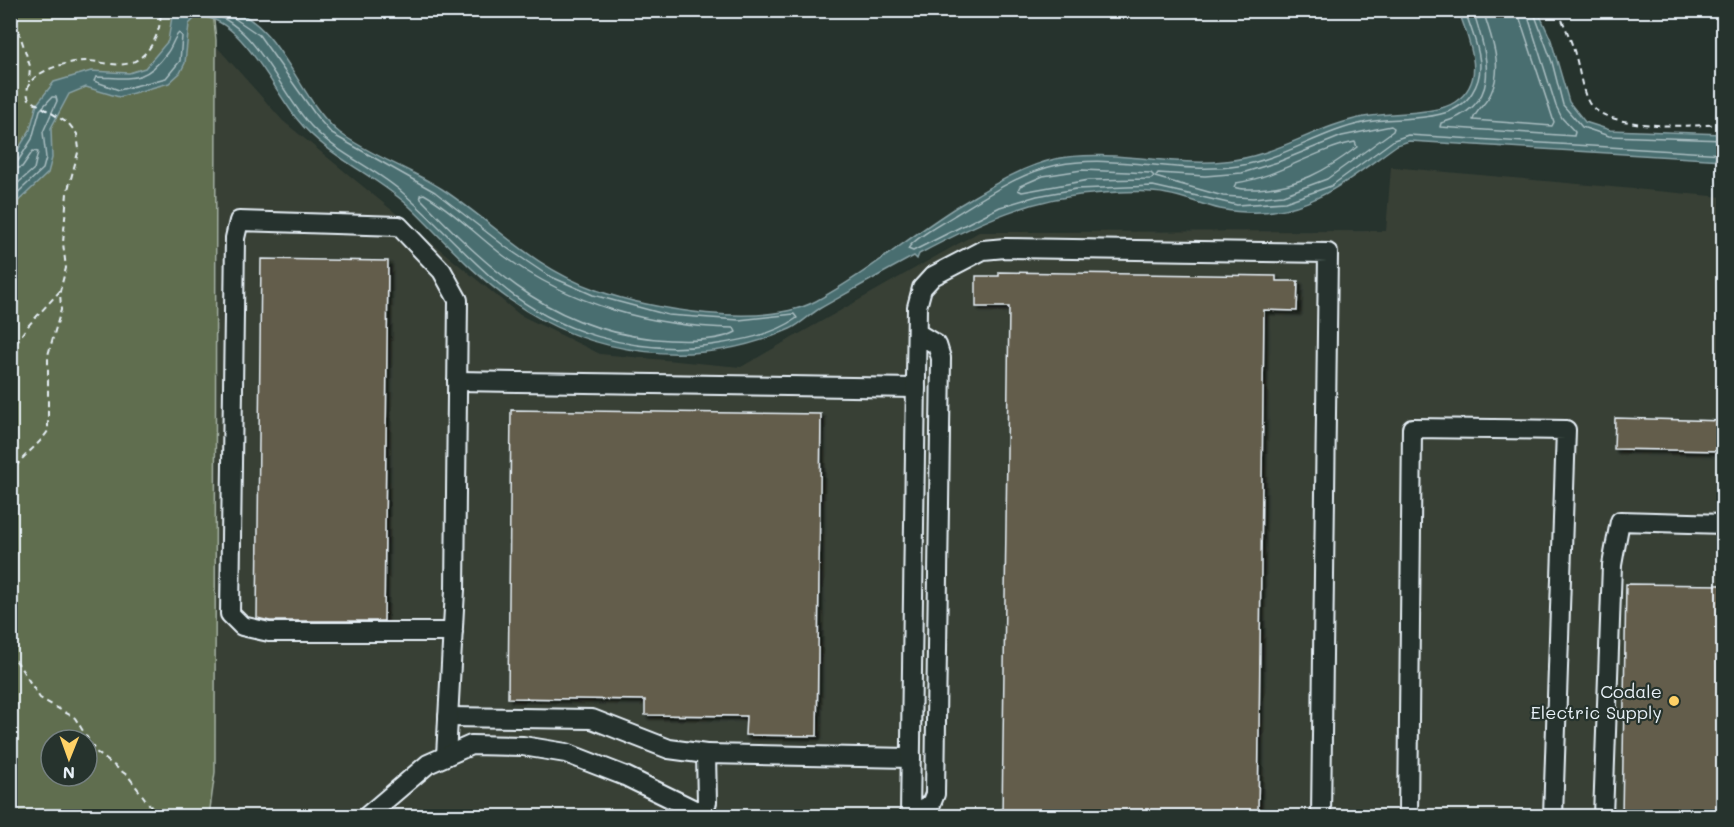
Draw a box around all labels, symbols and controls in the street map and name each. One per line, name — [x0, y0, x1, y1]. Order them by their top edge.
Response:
place label: Codale Electric Supply — [1531, 679, 1662, 724]
marker: Codale Electric Supply — [1667, 694, 1681, 708]
north arrow — [39, 728, 99, 788]
text: N — [62, 763, 75, 784]

